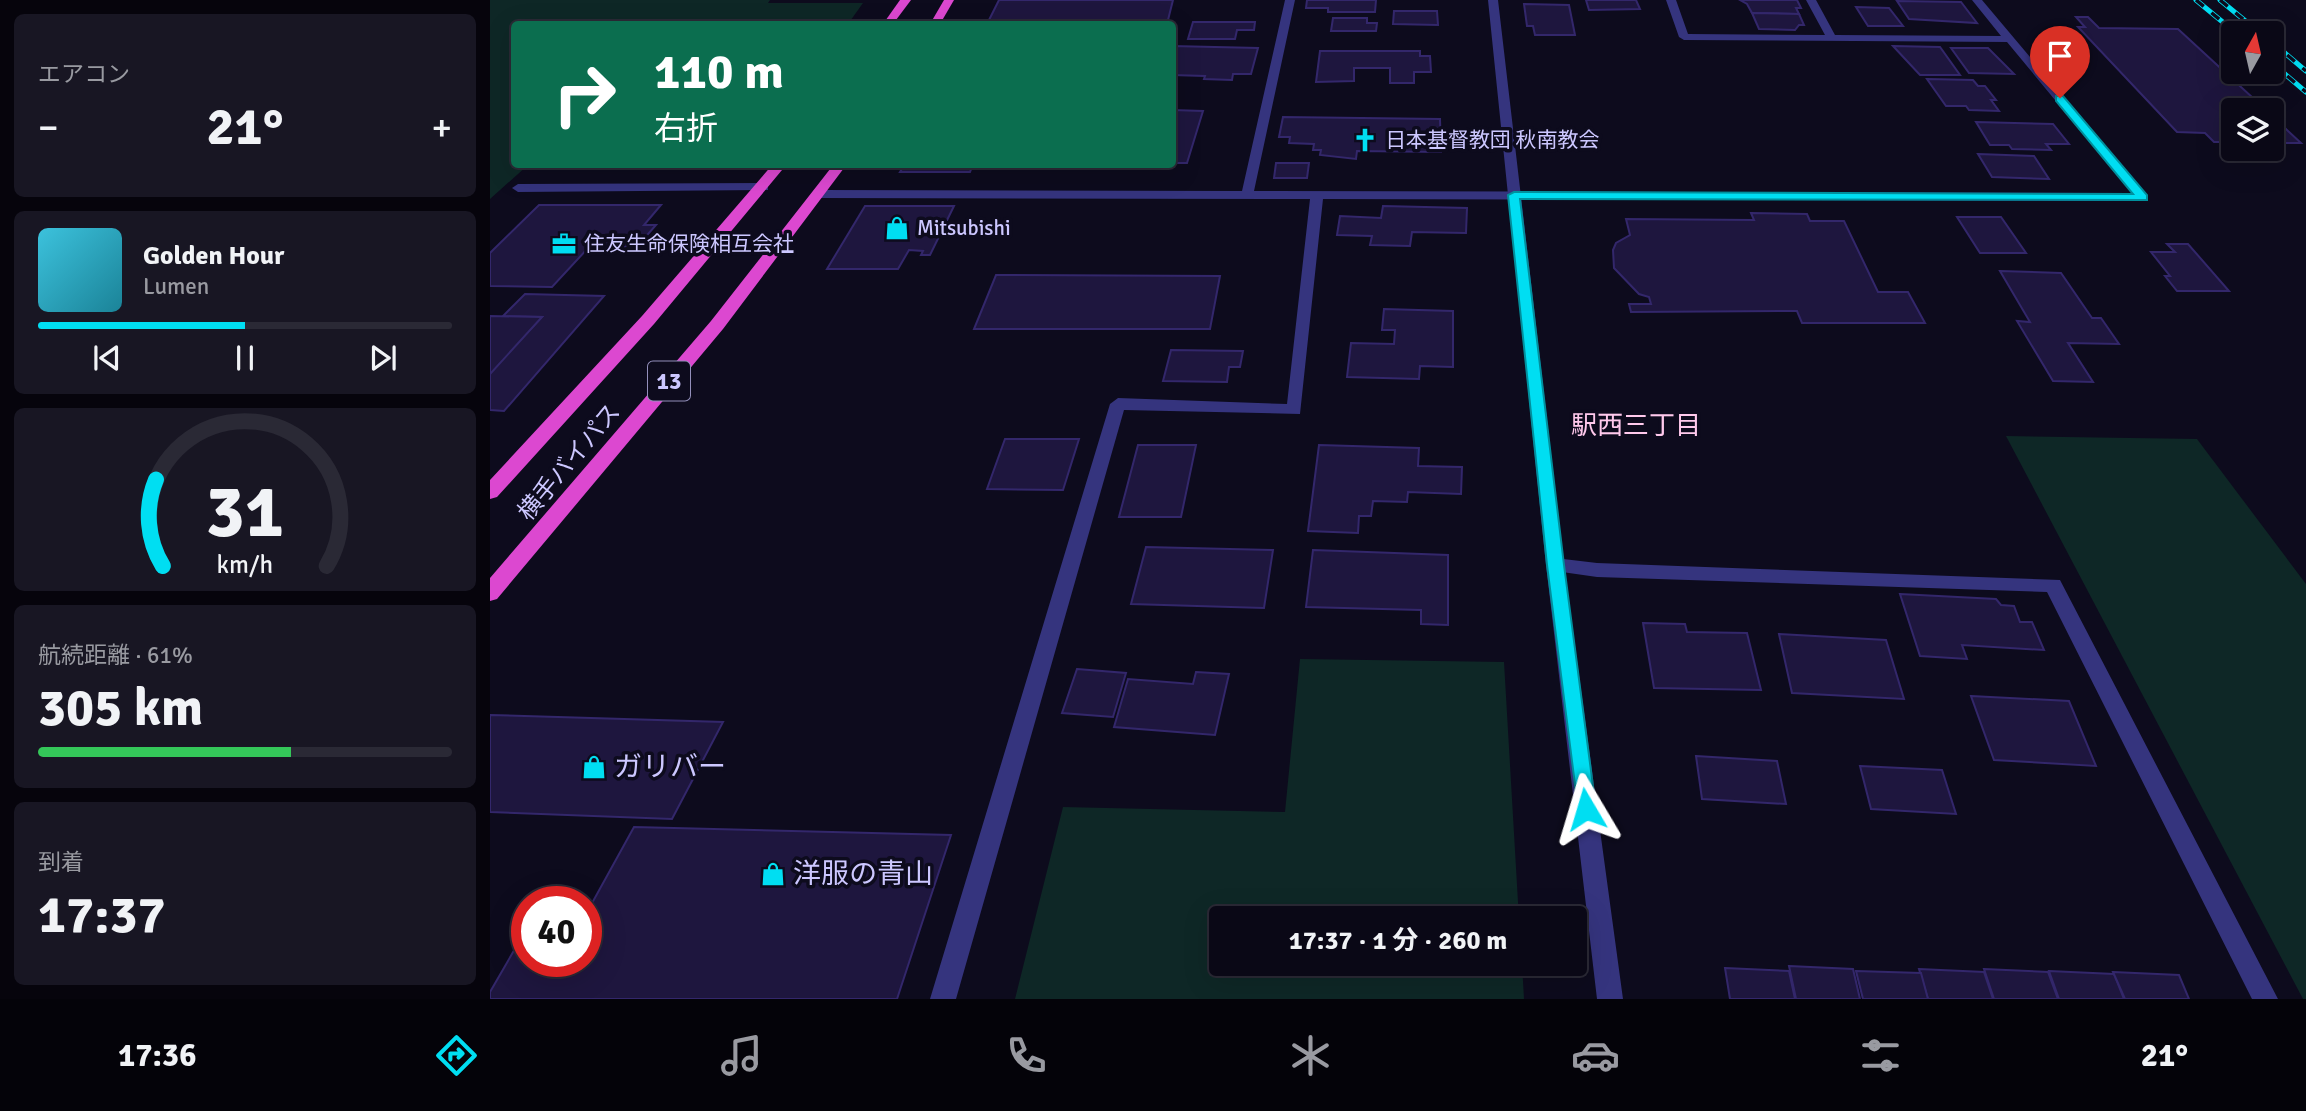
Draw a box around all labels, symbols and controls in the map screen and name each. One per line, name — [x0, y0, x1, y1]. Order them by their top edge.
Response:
north arrow — [2221, 21, 2284, 84]
map controls — [2221, 21, 2284, 161]
pin — [2030, 26, 2090, 98]
icon: arrive — [2041, 37, 2079, 75]
text: 110 m — [654, 42, 784, 102]
icon: right — [539, 49, 630, 140]
text: エアコン — [38, 60, 130, 89]
text: 21° — [207, 95, 283, 159]
button: layers — [2221, 98, 2284, 161]
text: − — [38, 104, 59, 151]
text: + — [431, 104, 452, 151]
text: 右折 — [654, 109, 718, 148]
church icon: 日本基督教団 秋南教会 — [1351, 126, 1379, 154]
place label: 日本基督教団 秋南教会 — [1385, 127, 1600, 153]
shop icon: Mitsubishi — [883, 214, 911, 242]
place label: Mitsubishi — [917, 215, 1011, 241]
office icon: 住友生命保険相互会社 — [550, 230, 578, 258]
place label: 住友生命保険相互会社 — [584, 231, 794, 257]
text: Golden Hour — [143, 240, 284, 272]
text: Lumen — [143, 272, 209, 301]
icon: previous — [88, 339, 126, 377]
icon: pause — [226, 339, 264, 377]
icon: next — [364, 339, 402, 377]
road number: 13 — [648, 362, 690, 400]
street label: 横手バイパス — [511, 397, 627, 527]
district label: 駅西三丁目 — [1571, 410, 1701, 442]
text: 31 — [206, 468, 284, 557]
text: km/h — [217, 548, 273, 579]
text: 航続距離 · 61% — [38, 641, 193, 670]
text: 305 km — [38, 676, 203, 740]
place label: ガリバー — [614, 750, 726, 784]
shop icon: ガリバー — [580, 753, 608, 781]
position arrow — [1549, 772, 1623, 846]
text: 到着 — [38, 848, 84, 877]
place label: 洋服の青山 — [793, 857, 933, 891]
shop icon: 洋服の青山 — [759, 860, 787, 888]
text: 17:37 — [38, 883, 166, 947]
speed limit sign: 40 — [511, 886, 602, 977]
text: 17:37 · 1 分 · 260 m — [1289, 925, 1507, 957]
icon: directions — [432, 1031, 481, 1080]
icon: music — [717, 1031, 766, 1080]
icon: phone — [1002, 1031, 1051, 1080]
icon: climate — [1286, 1031, 1335, 1080]
icon: car — [1571, 1031, 1620, 1080]
icon: filters — [1856, 1031, 1905, 1080]
text: 17:36 — [118, 1036, 196, 1075]
text: 21° — [2141, 1036, 2188, 1075]

